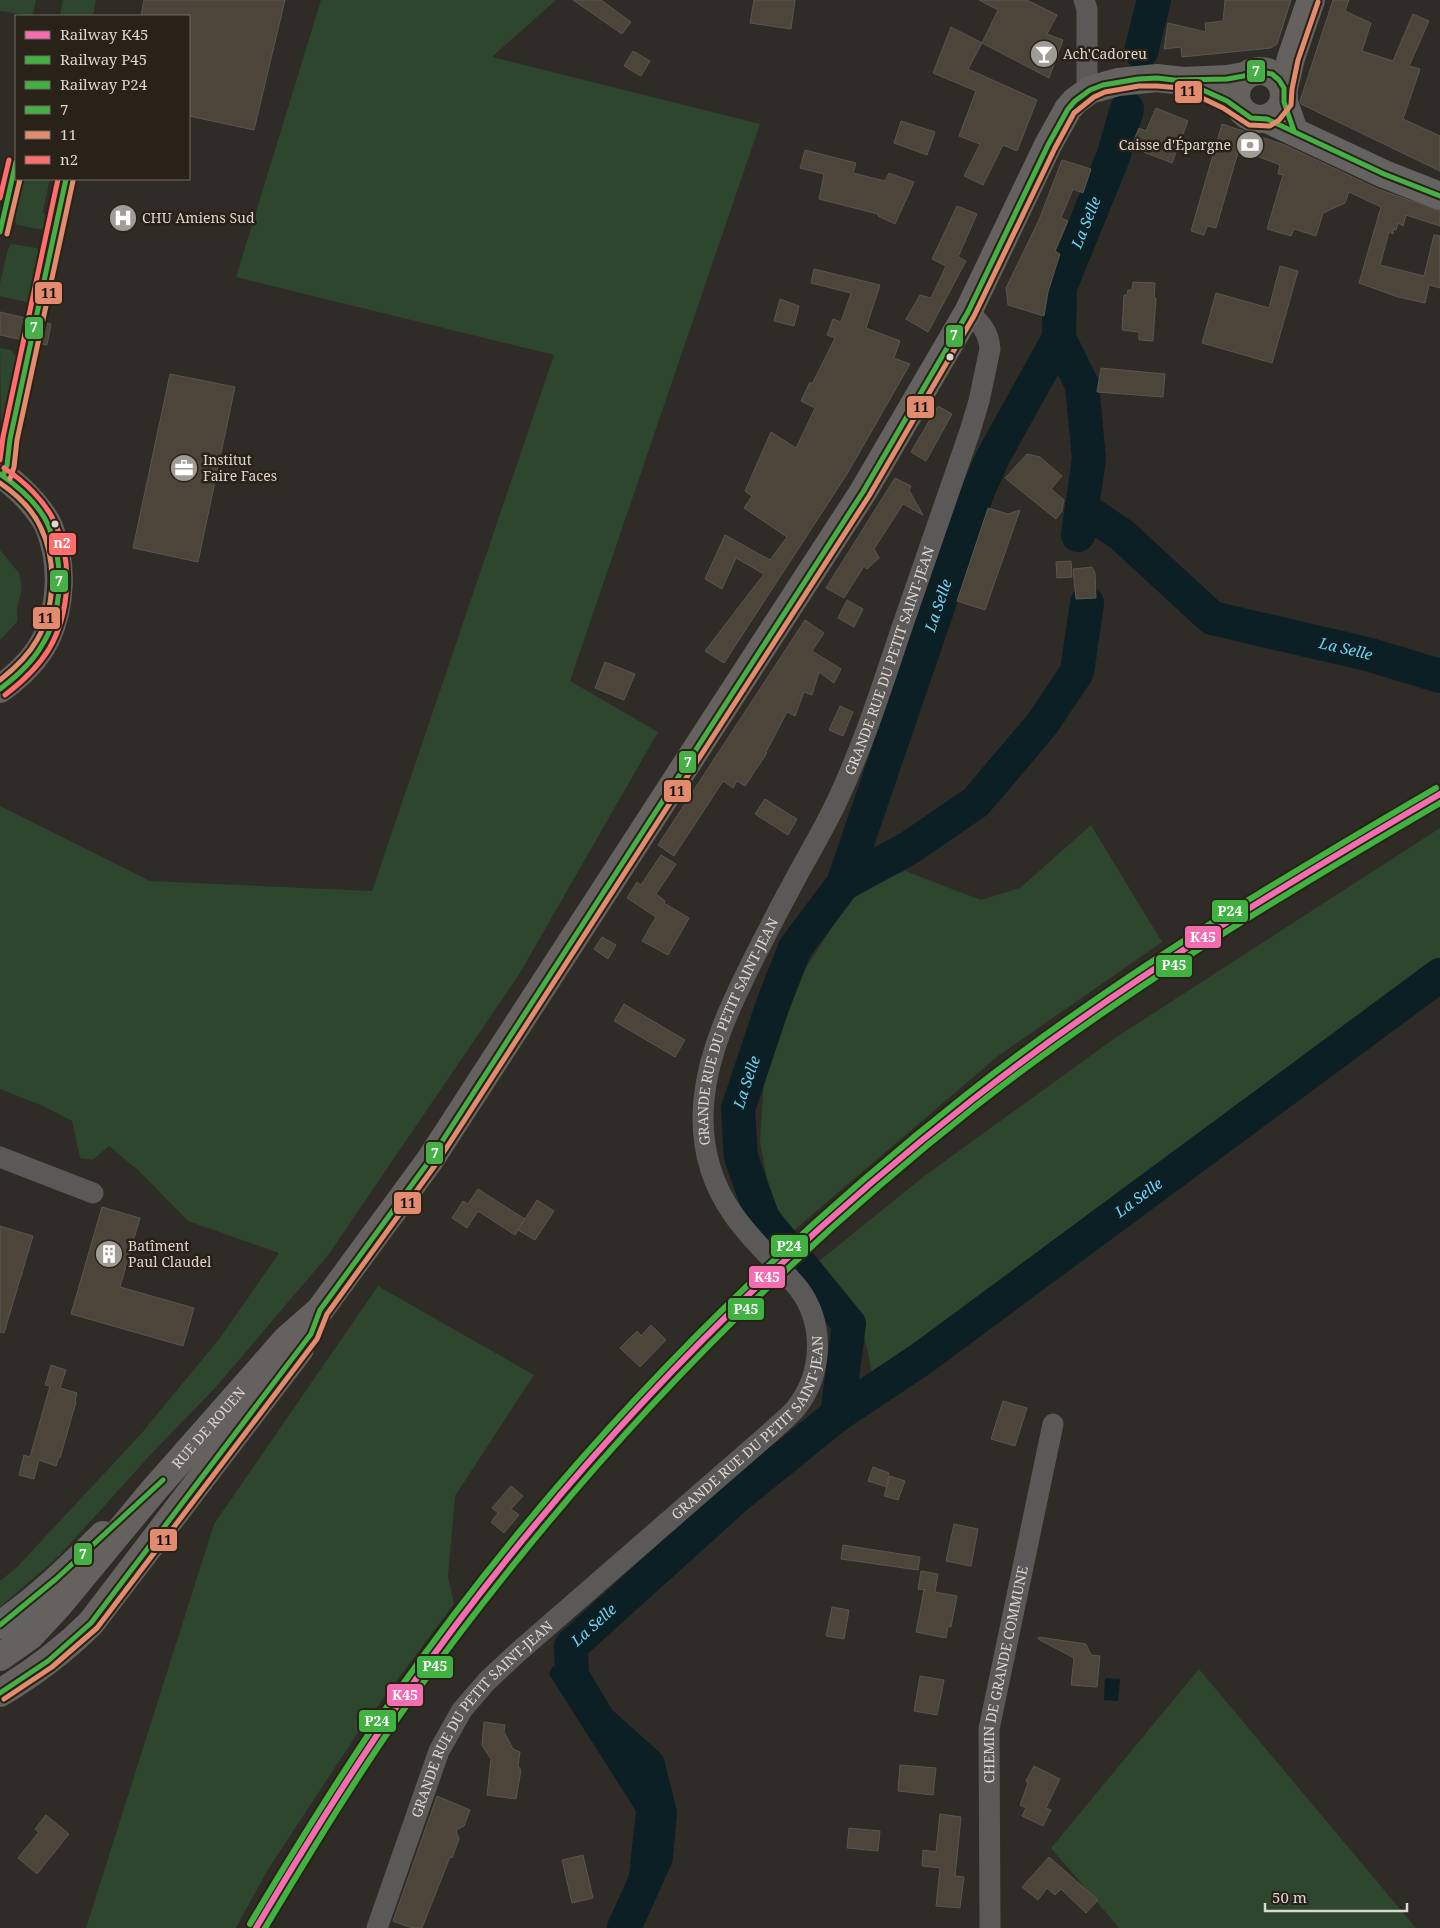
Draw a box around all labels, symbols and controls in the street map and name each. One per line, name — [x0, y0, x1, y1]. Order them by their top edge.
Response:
legend — [15, 15, 190, 180]
text: Railway K45 — [60, 24, 148, 44]
bar icon: Ach'Cadoreu — [1029, 39, 1059, 69]
place label: Ach'Cadoreu — [1063, 44, 1147, 63]
text: Railway P45 — [60, 49, 147, 69]
line badge: 7 — [1246, 59, 1266, 83]
text: 7 — [1252, 61, 1260, 80]
text: Railway P24 — [60, 74, 148, 94]
line badge: 11 — [1174, 80, 1203, 104]
text: 11 — [1180, 81, 1196, 100]
text: 7 — [60, 99, 68, 119]
text: 11 — [60, 124, 77, 144]
bank icon: Caisse d'Épargne — [1235, 130, 1265, 160]
place label: Caisse d'Épargne — [1119, 135, 1231, 154]
text: n2 — [60, 149, 78, 169]
water label: La Selle — [1066, 193, 1105, 252]
hospital icon: CHU Amiens Sud — [108, 203, 138, 233]
place label: CHU Amiens Sud — [142, 208, 255, 227]
line badge: 11 — [34, 281, 63, 305]
text: 11 — [41, 283, 57, 302]
line badge: 7 — [24, 316, 44, 340]
text: 7 — [30, 317, 38, 336]
line badge: 7 — [945, 324, 964, 348]
text: 7 — [950, 325, 958, 344]
unlabelled marker — [945, 352, 955, 362]
line badge: 11 — [906, 395, 935, 419]
text: 11 — [913, 397, 929, 416]
place label: Institut Faire Faces — [203, 450, 277, 485]
office icon: Institut Faire Faces — [169, 453, 199, 483]
unlabelled marker — [50, 519, 60, 529]
line badge: n2 — [48, 532, 77, 556]
text: n2 — [53, 533, 71, 552]
street label: GRANDE RUE DU PETIT SAINT-JEAN — [840, 543, 938, 778]
line badge: 7 — [49, 569, 69, 593]
text: 7 — [55, 571, 63, 590]
water label: La Selle — [919, 576, 956, 635]
line badge: 11 — [32, 606, 61, 630]
text: 11 — [38, 608, 54, 627]
water label: La Selle — [1316, 632, 1376, 664]
line badge: 7 — [678, 750, 697, 774]
text: 7 — [684, 752, 692, 771]
line badge: 11 — [663, 779, 692, 803]
text: 11 — [669, 781, 685, 800]
line badge: P24 — [1211, 899, 1249, 923]
text: P24 — [1218, 901, 1242, 920]
street label: GRANDE RUE DU PETIT SAINT-JEAN — [693, 914, 782, 1147]
line badge: K45 — [1184, 925, 1222, 949]
text: K45 — [1190, 927, 1216, 946]
line badge: P45 — [1155, 954, 1193, 978]
text: P45 — [1162, 955, 1186, 974]
water label: La Selle — [728, 1052, 764, 1112]
line badge: 7 — [425, 1141, 444, 1165]
text: 7 — [431, 1143, 439, 1162]
water label: La Selle — [1110, 1173, 1166, 1222]
line badge: 11 — [393, 1191, 422, 1215]
text: 11 — [400, 1193, 416, 1212]
line badge: P24 — [770, 1234, 809, 1258]
place label: Batîment Paul Claudel — [128, 1236, 212, 1271]
text: P24 — [777, 1236, 801, 1255]
building icon: Batîment Paul Claudel — [94, 1239, 124, 1269]
line badge: K45 — [748, 1265, 786, 1289]
text: K45 — [754, 1267, 780, 1286]
line badge: P45 — [727, 1297, 765, 1321]
text: P45 — [734, 1299, 758, 1318]
street label: GRANDE RUE DU PETIT SAINT-JEAN — [667, 1335, 827, 1523]
street label: RUE DE ROUEN — [167, 1382, 250, 1472]
line badge: 11 — [149, 1528, 178, 1552]
text: 11 — [156, 1530, 172, 1549]
line badge: 7 — [73, 1542, 93, 1566]
text: 7 — [79, 1544, 87, 1563]
street label: CHEMIN DE GRANDE COMMUNE — [979, 1564, 1032, 1783]
water label: La Selle — [566, 1598, 621, 1651]
street label: GRANDE RUE DU PETIT SAINT-JEAN — [406, 1616, 557, 1820]
line badge: P45 — [416, 1655, 454, 1679]
text: P45 — [423, 1656, 447, 1675]
line badge: K45 — [386, 1683, 424, 1707]
text: K45 — [392, 1685, 418, 1704]
line badge: P24 — [358, 1709, 397, 1733]
text: P24 — [365, 1711, 389, 1730]
scale bar — [1265, 1880, 1408, 1912]
text: 50 m — [1272, 1887, 1307, 1907]

